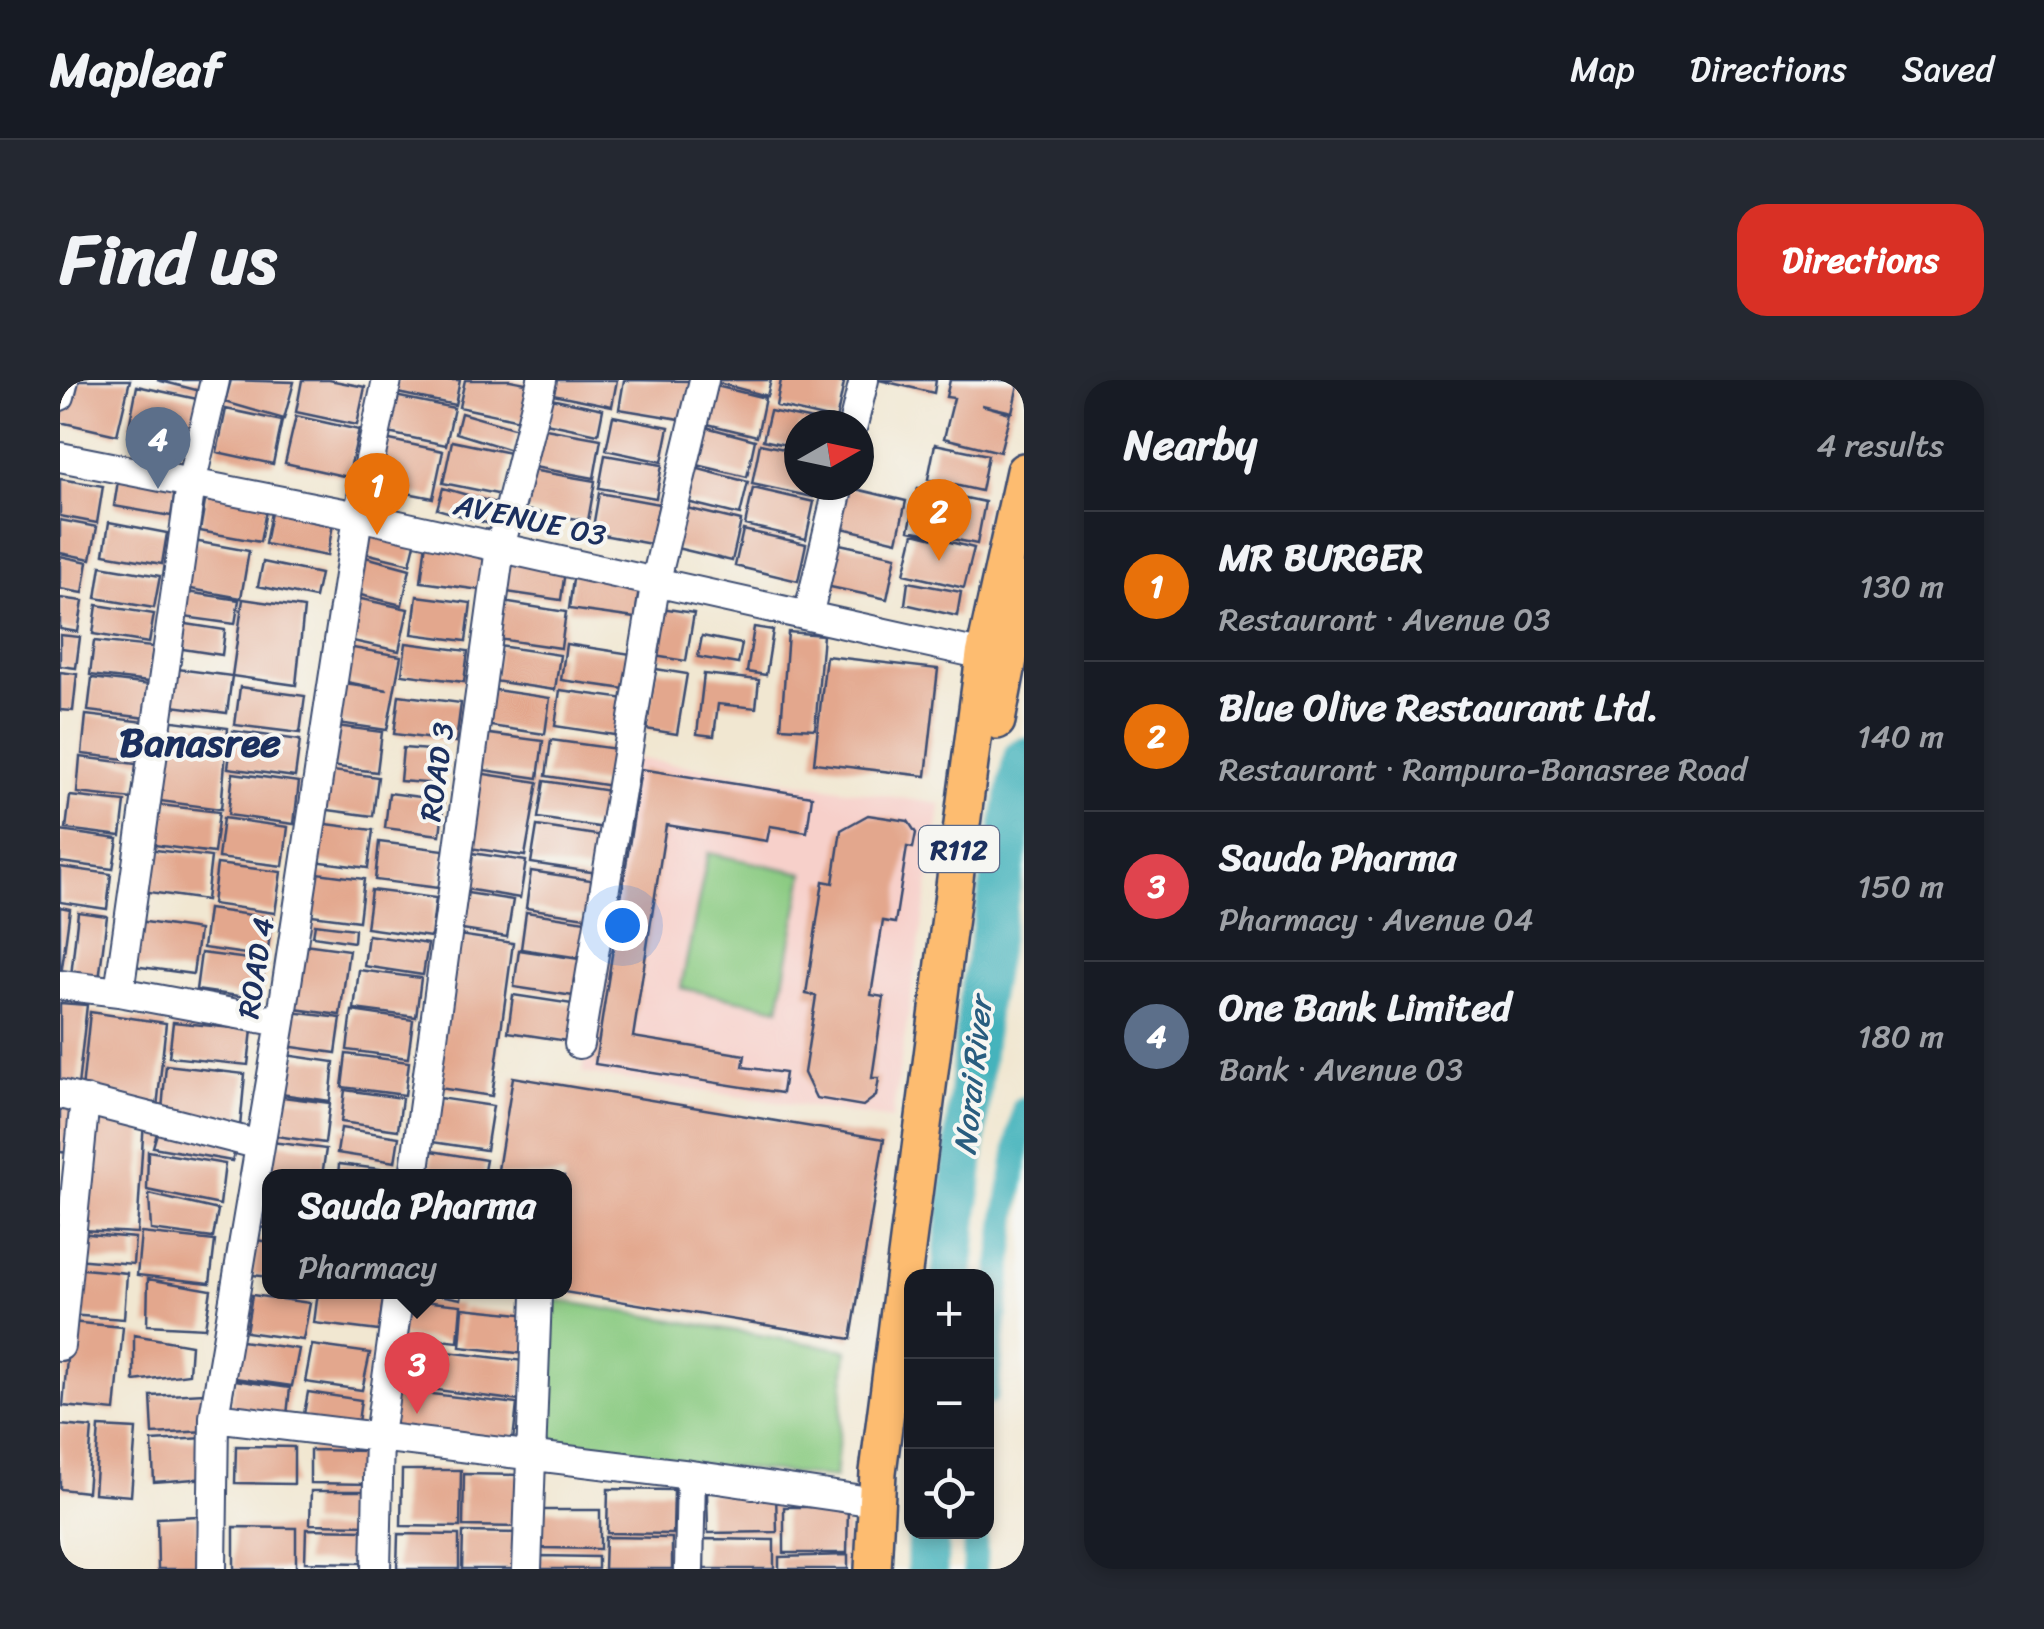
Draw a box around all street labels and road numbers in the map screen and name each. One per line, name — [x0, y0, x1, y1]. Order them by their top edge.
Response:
street label: AVENUE 03 — [448, 477, 611, 562]
street label: ROAD 3 — [403, 719, 471, 825]
road number: R112 — [919, 826, 999, 872]
street label: ROAD 4 — [221, 914, 291, 1022]

